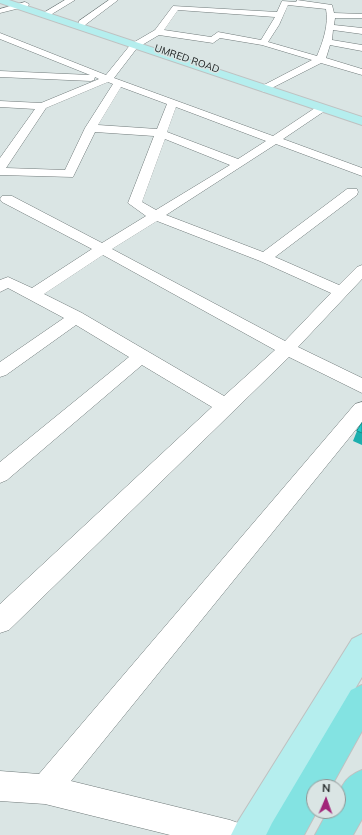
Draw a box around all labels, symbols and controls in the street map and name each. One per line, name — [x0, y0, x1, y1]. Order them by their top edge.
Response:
street label: UMRED ROAD — [153, 42, 221, 76]
north arrow — [306, 779, 346, 819]
text: N — [322, 781, 331, 795]

